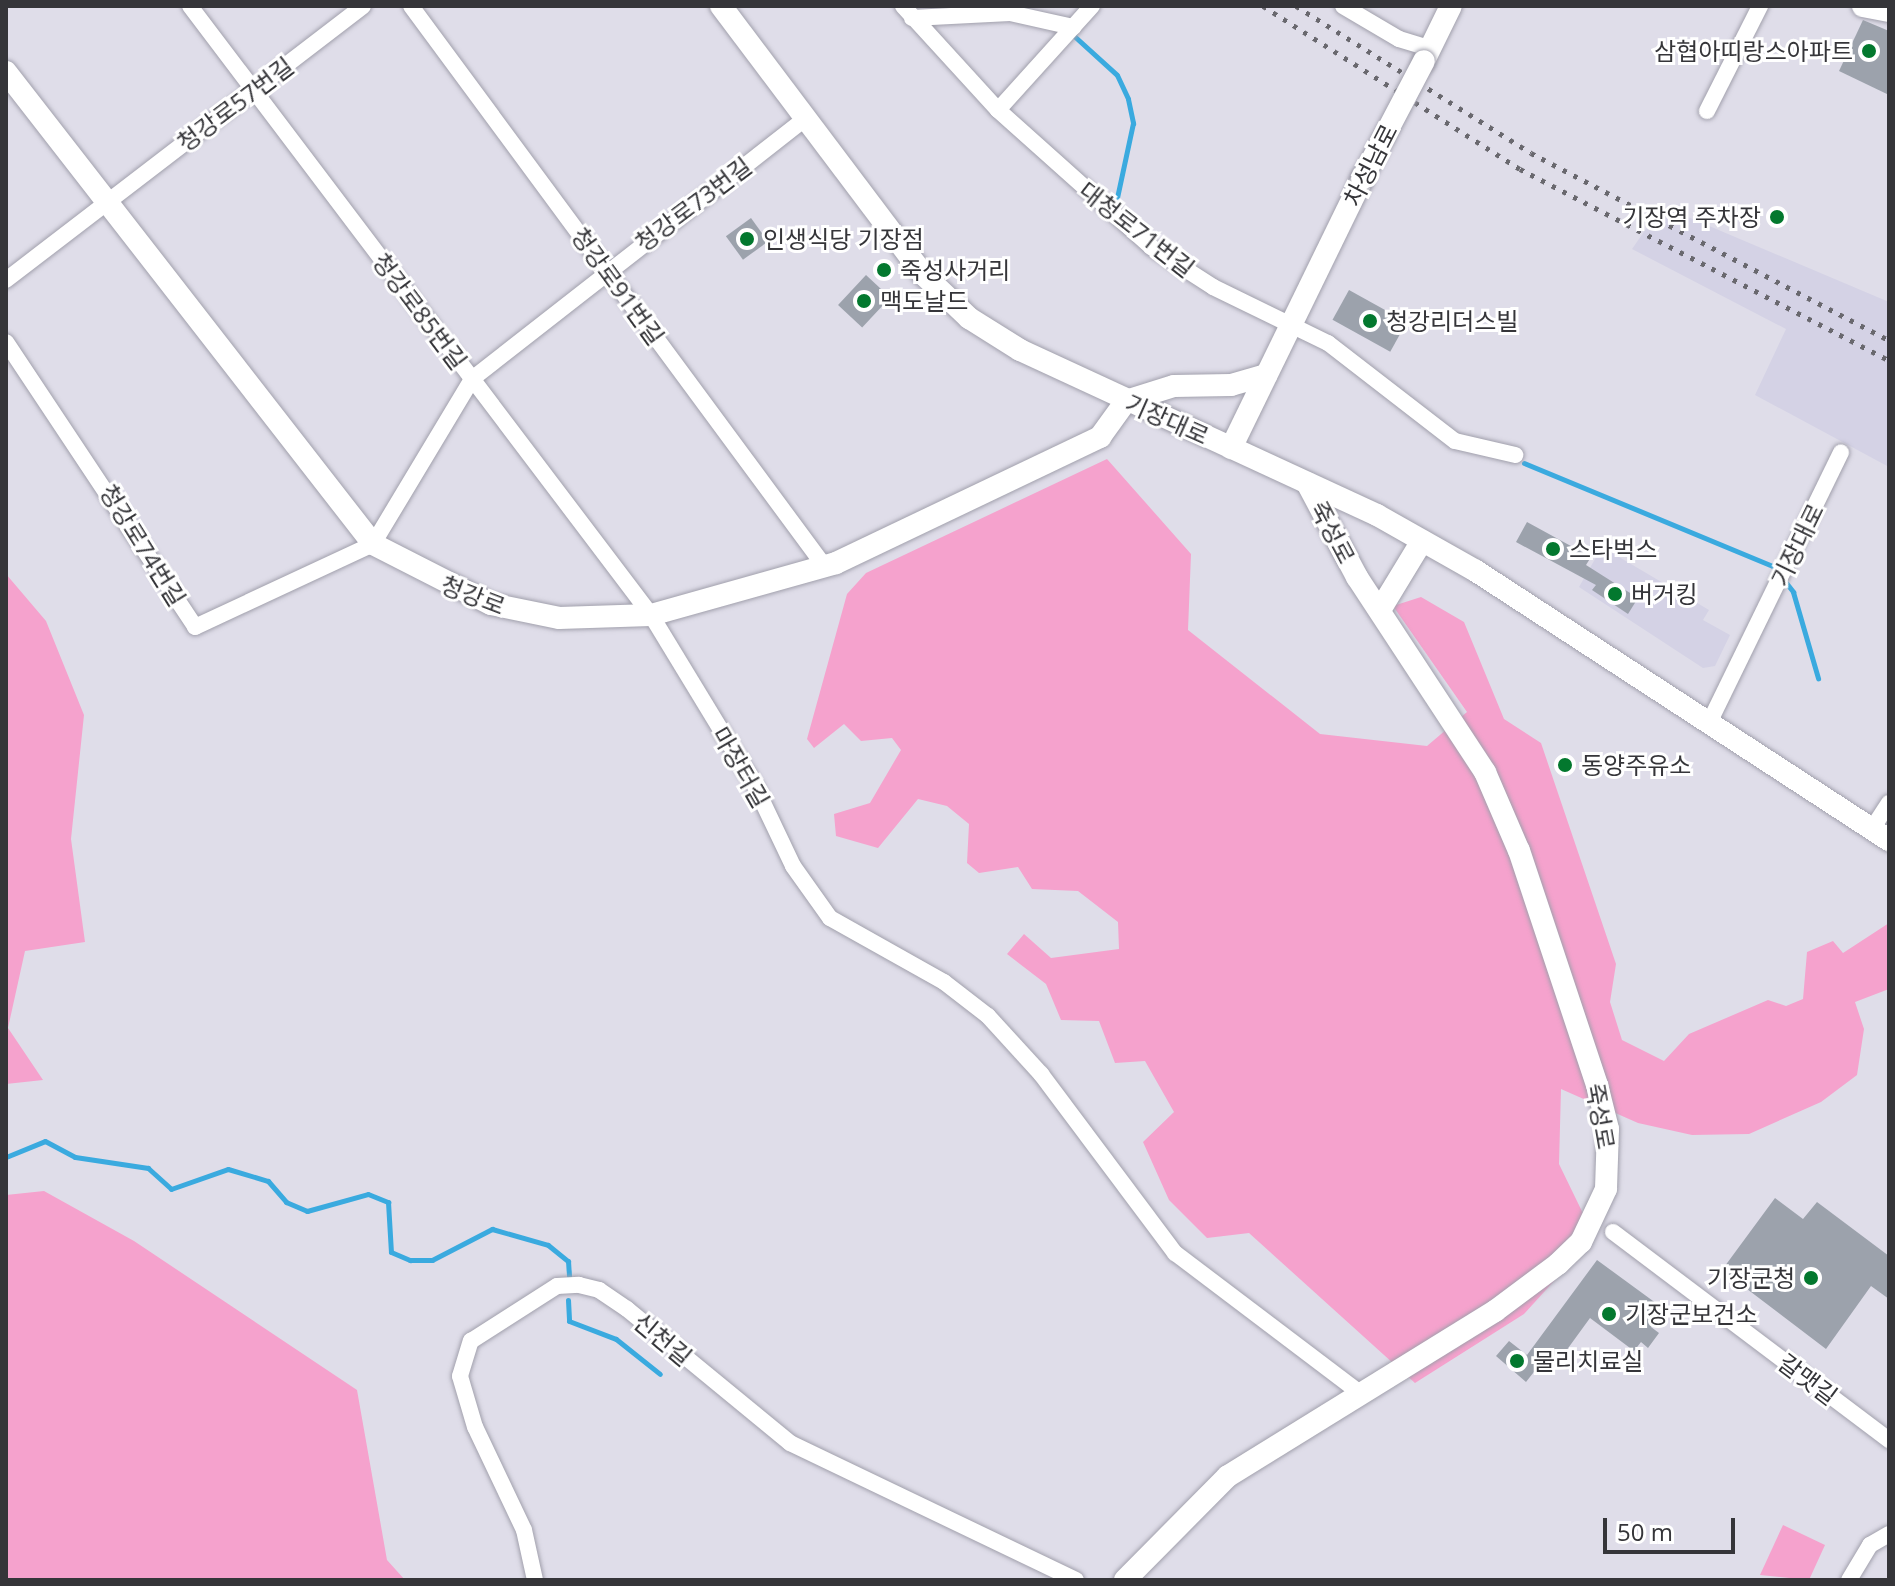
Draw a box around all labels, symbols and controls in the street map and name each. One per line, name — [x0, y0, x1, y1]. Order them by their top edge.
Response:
place label: 삼협아띠랑스아파트 — [1654, 37, 1853, 65]
marker: 삼협아띠랑스아파트 — [1860, 42, 1878, 60]
street label: 청강로57번길 — [171, 51, 299, 157]
street label: 차성남로 — [1337, 119, 1403, 211]
street label: 청강로73번길 — [629, 151, 757, 257]
street label: 대청로71번길 — [1074, 175, 1200, 283]
place label: 기장역 주차장 — [1622, 203, 1761, 231]
marker: 기장역 주차장 — [1768, 208, 1786, 226]
street label: 청강로91번길 — [566, 222, 670, 350]
place label: 인생식당 기장점 — [763, 225, 924, 253]
marker: 인생식당 기장점 — [738, 230, 756, 248]
street label: 청강로85번길 — [367, 247, 473, 375]
place label: 죽성사거리 — [900, 256, 1010, 284]
marker: 죽성사거리 — [875, 261, 893, 279]
place label: 맥도날드 — [880, 287, 968, 315]
marker: 맥도날드 — [855, 292, 873, 310]
place label: 청강리더스빌 — [1386, 307, 1518, 335]
marker: 청강리더스빌 — [1361, 312, 1379, 330]
street label: 기장대로 — [1121, 388, 1213, 450]
street label: 청강로74번길 — [94, 479, 192, 611]
street label: 죽성로 — [1305, 496, 1361, 568]
street label: 기장대로 — [1765, 499, 1829, 591]
place label: 스타벅스 — [1569, 535, 1657, 563]
marker: 스타벅스 — [1544, 540, 1562, 558]
street label: 청강로 — [437, 570, 509, 620]
place label: 버거킹 — [1631, 580, 1697, 608]
marker: 버거킹 — [1606, 585, 1624, 603]
street label: 마장터길 — [706, 722, 776, 812]
place label: 동양주유소 — [1581, 751, 1691, 779]
marker: 동양주유소 — [1556, 756, 1574, 774]
street label: 죽성로 — [1581, 1081, 1621, 1151]
place label: 기장군청 — [1707, 1264, 1795, 1292]
marker: 기장군청 — [1802, 1269, 1820, 1287]
place label: 기장군보건소 — [1625, 1300, 1757, 1328]
marker: 기장군보건소 — [1600, 1305, 1618, 1323]
street label: 신천길 — [628, 1307, 698, 1371]
place label: 물리치료실 — [1533, 1347, 1643, 1375]
street label: 갈맷길 — [1773, 1348, 1843, 1410]
marker: 물리치료실 — [1508, 1352, 1526, 1370]
scale bar — [1607, 1502, 1739, 1552]
text: 50 m — [1617, 1515, 1673, 1548]

